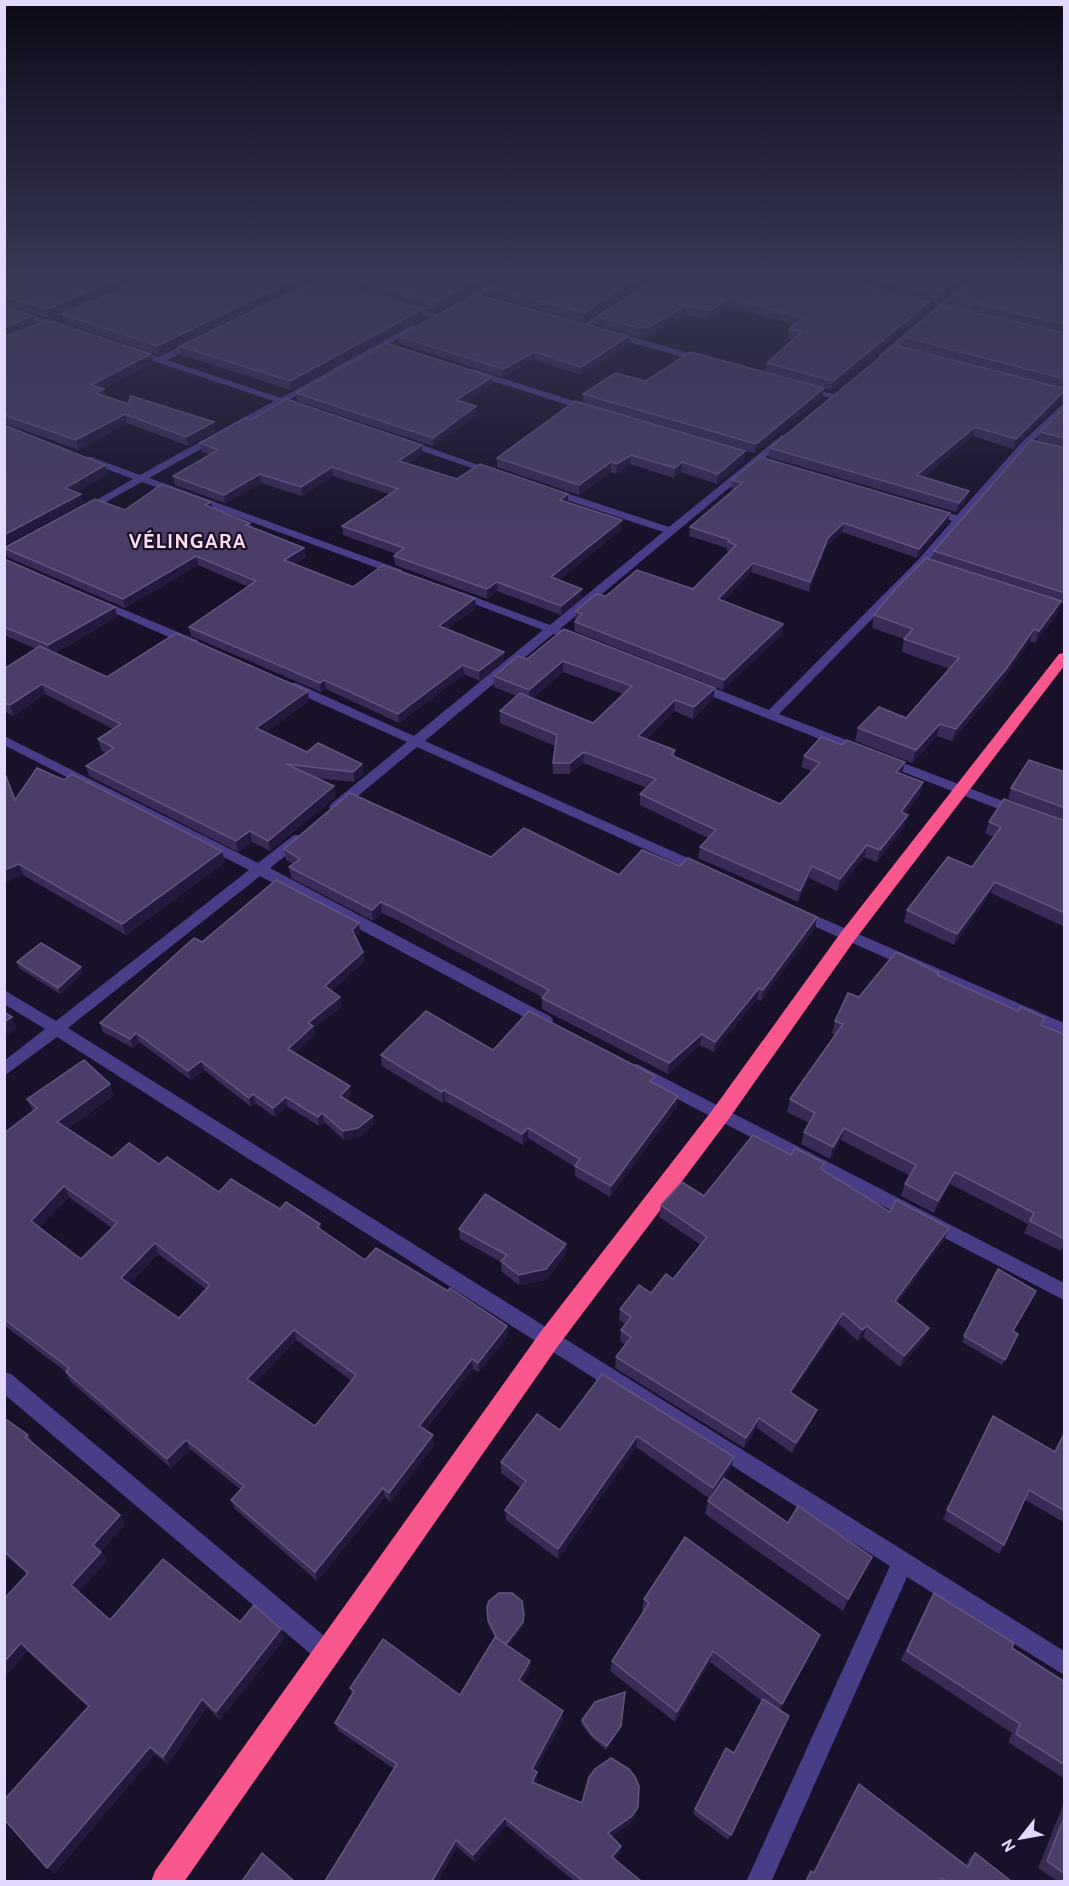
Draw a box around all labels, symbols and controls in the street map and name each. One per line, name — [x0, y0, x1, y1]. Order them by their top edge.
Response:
district label: VÉLINGARA — [129, 529, 247, 553]
north arrow — [991, 1808, 1051, 1868]
text: N — [998, 1836, 1020, 1855]

